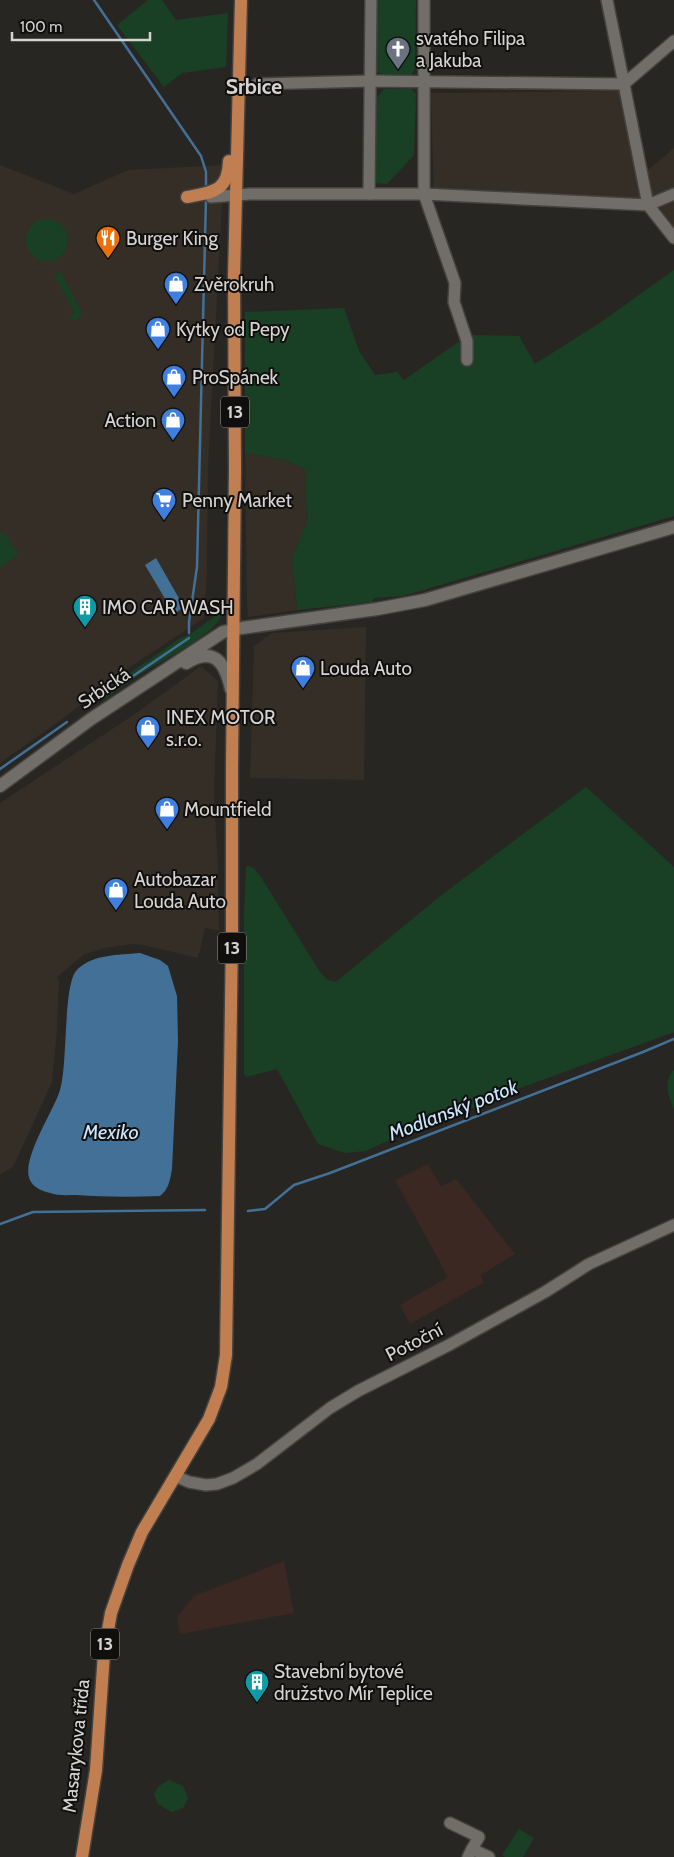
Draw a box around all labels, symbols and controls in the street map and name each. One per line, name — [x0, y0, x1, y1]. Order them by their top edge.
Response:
scale bar — [12, 10, 150, 42]
text: 100 m — [20, 18, 62, 36]
place label: svatého Filipa a Jakuba — [416, 27, 525, 72]
church icon: svatého Filipa a Jakuba — [385, 36, 411, 70]
district label: Srbice — [226, 74, 282, 99]
restaurant icon: Burger King — [95, 225, 121, 259]
place label: Burger King — [126, 227, 218, 250]
shop icon: Zvěrokruh — [163, 271, 189, 305]
place label: Zvěrokruh — [194, 273, 274, 296]
shop icon: Kytky od Pepy — [145, 316, 171, 350]
place label: Kytky od Pepy — [176, 318, 290, 341]
shop icon: ProSpánek — [161, 364, 187, 398]
place label: ProSpánek — [192, 366, 279, 389]
road number: 13 — [221, 397, 249, 428]
shop icon: Action — [160, 407, 186, 441]
place label: Action — [104, 409, 156, 432]
supermarket icon: Penny Market — [151, 487, 177, 521]
place label: Penny Market — [182, 489, 292, 512]
building icon: IMO CAR WASH — [72, 594, 98, 628]
place label: IMO CAR WASH — [102, 596, 234, 619]
shop icon: Louda Auto — [290, 655, 316, 689]
place label: Louda Auto — [320, 657, 412, 680]
street label: Srbická — [74, 662, 134, 714]
place label: INEX MOTOR s.r.o. — [166, 706, 276, 751]
shop icon: INEX MOTOR s.r.o. — [135, 715, 161, 749]
shop icon: Mountfield — [154, 796, 180, 830]
place label: Mountfield — [184, 798, 271, 821]
place label: Autobazar Louda Auto — [134, 868, 226, 913]
shop icon: Autobazar Louda Auto — [103, 877, 129, 911]
road number: 13 — [218, 932, 246, 964]
water label: Modlanský potok — [384, 1074, 522, 1146]
water label: Mexiko — [82, 1120, 139, 1144]
street label: Potoční — [382, 1318, 446, 1366]
road number: 13 — [91, 1628, 119, 1660]
place label: Stavební bytové družstvo Mír Teplice — [274, 1660, 433, 1705]
building icon: Stavební bytové družstvo Mír Teplice — [244, 1669, 270, 1703]
street label: Masarykova třída — [58, 1678, 94, 1814]

